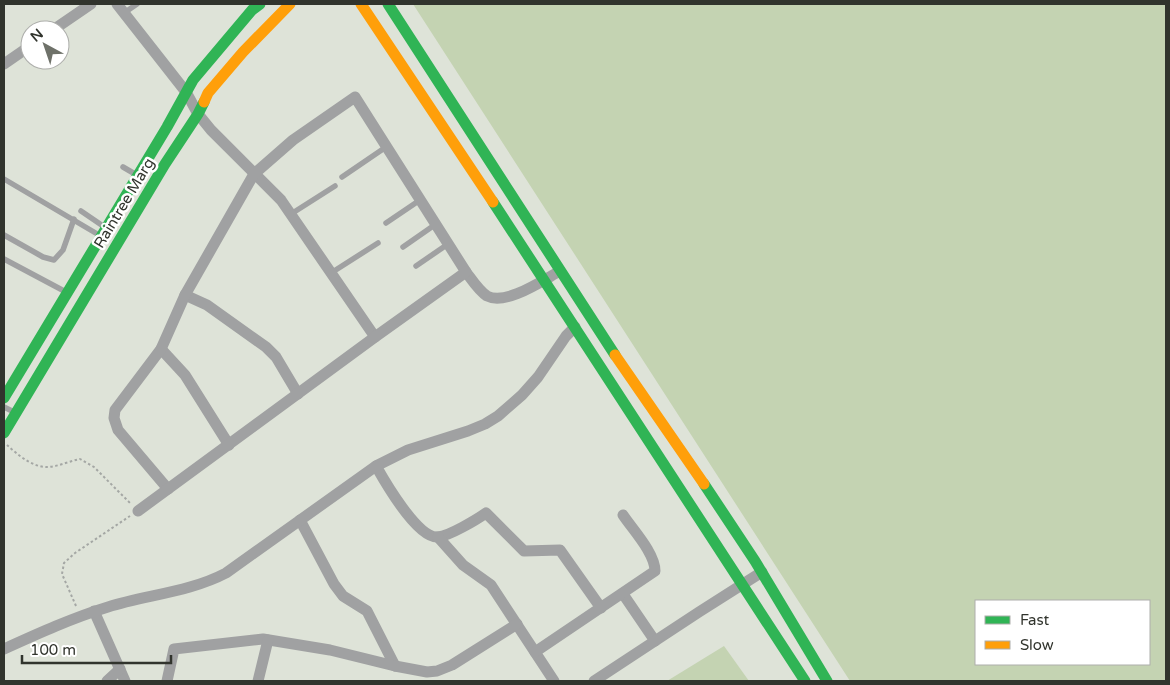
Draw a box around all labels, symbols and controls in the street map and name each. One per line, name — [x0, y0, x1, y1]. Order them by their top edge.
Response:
north arrow — [20, 20, 70, 70]
text: N — [27, 25, 47, 46]
street label: Raintree Marg — [90, 155, 158, 251]
legend — [975, 600, 1150, 665]
text: Fast — [1020, 611, 1050, 629]
scale bar — [22, 632, 171, 664]
text: Slow — [1020, 636, 1054, 654]
text: 100 m — [30, 641, 76, 659]

